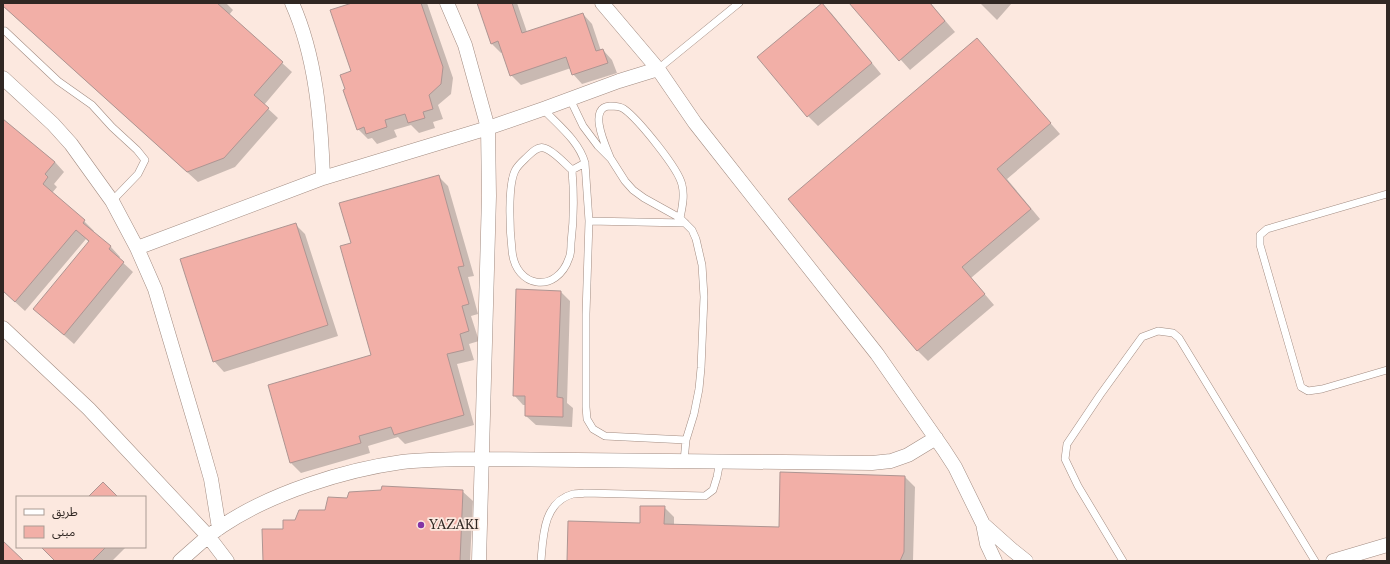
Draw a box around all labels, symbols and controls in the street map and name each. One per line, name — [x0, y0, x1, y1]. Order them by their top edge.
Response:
legend — [16, 496, 146, 548]
text: طريق — [52, 504, 78, 520]
place label: YAZAKI — [428, 517, 479, 532]
marker: YAZAKI — [416, 520, 426, 530]
text: مبنى — [52, 524, 75, 539]

